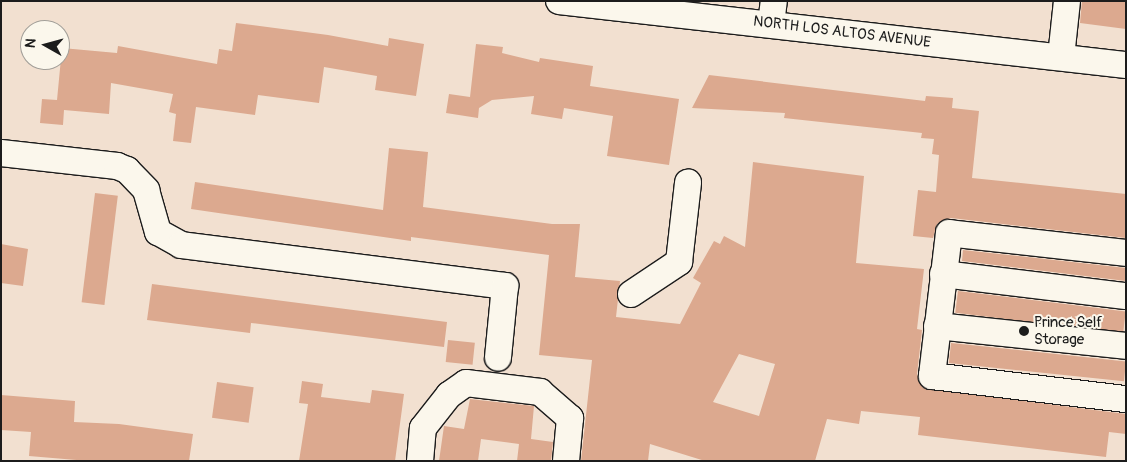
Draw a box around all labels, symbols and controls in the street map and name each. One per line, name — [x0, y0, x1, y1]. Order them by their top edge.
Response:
street label: NORTH LOS ALTOS AVENUE — [752, 12, 932, 52]
north arrow — [20, 20, 70, 70]
text: N — [22, 37, 40, 49]
place label: Prince Self Storage — [1034, 313, 1102, 348]
marker: Prince Self Storage — [1018, 325, 1030, 337]

